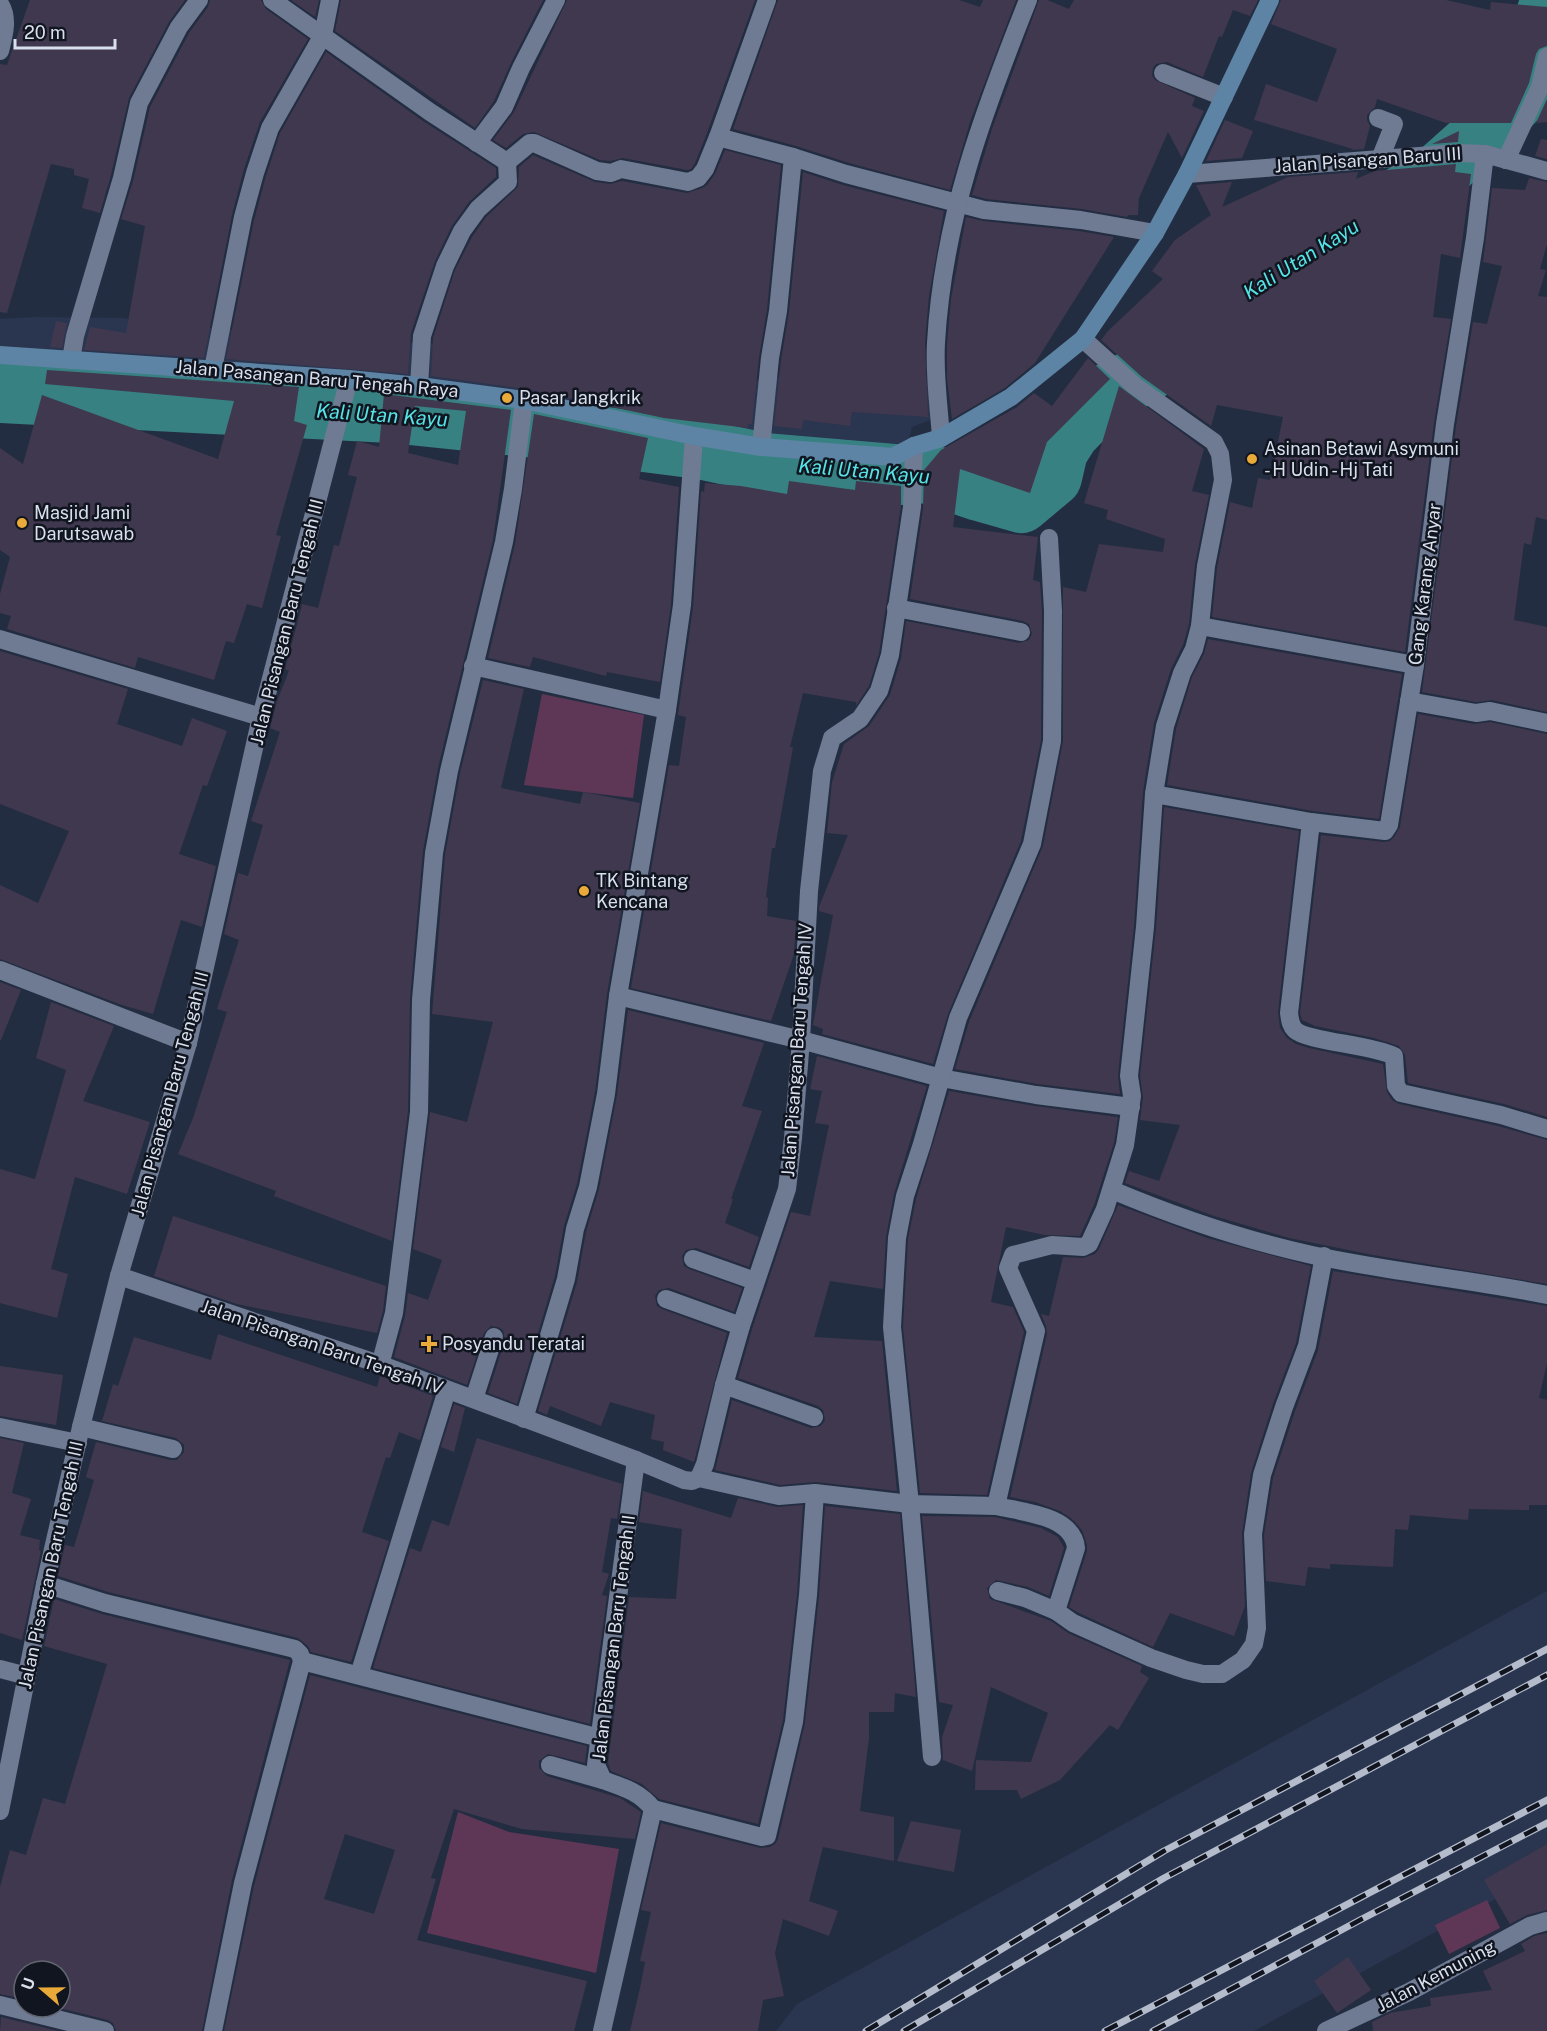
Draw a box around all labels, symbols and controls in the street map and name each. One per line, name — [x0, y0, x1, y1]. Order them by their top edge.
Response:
scale bar — [15, 12, 116, 50]
text: 20 m — [24, 22, 66, 43]
street label: Jalan Pisangan Baru III — [1274, 142, 1462, 177]
water label: Kali Utan Kayu — [1239, 214, 1363, 304]
street label: Jalan Pasangan Baru Tengah Raya — [175, 356, 459, 401]
place label: Pasar Jangkrik — [519, 387, 641, 408]
marker: Pasar Jangkrik — [500, 391, 514, 405]
water label: Kali Utan Kayu — [315, 398, 449, 432]
place label: Asinan Betawi Asymuni - H Udin - Hj Tati — [1264, 438, 1459, 480]
marker: Asinan Betawi Asymuni - H Udin - Hj Tati — [1245, 452, 1259, 466]
water label: Kali Utan Kayu — [797, 453, 931, 489]
street label: Jalan Pisangan Baru Tengah III — [246, 497, 327, 747]
place label: Masjid Jami Darutsawab — [34, 502, 134, 544]
street label: Gang Karang Anyar — [1404, 502, 1445, 666]
marker: Masjid Jami Darutsawab — [15, 516, 29, 530]
place label: TK Bintang Kencana — [596, 870, 688, 912]
marker: TK Bintang Kencana — [577, 884, 591, 898]
street label: Jalan Pisangan Baru Tengah IV — [777, 922, 816, 1178]
street label: Jalan Pisangan Baru Tengah III — [127, 969, 212, 1219]
street label: Jalan Pisangan Baru Tengah IV — [198, 1295, 446, 1398]
place label: Posyandu Teratai — [442, 1333, 585, 1354]
marker: Posyandu Teratai — [420, 1335, 438, 1353]
street label: Jalan Pisangan Baru Tengah III — [14, 1439, 87, 1691]
street label: Jalan Pisangan Baru Tengah II — [588, 1514, 639, 1762]
street label: Jalan Kemuning — [1373, 1935, 1499, 2016]
north arrow — [12, 1959, 72, 2019]
text: U — [17, 1975, 39, 1993]

